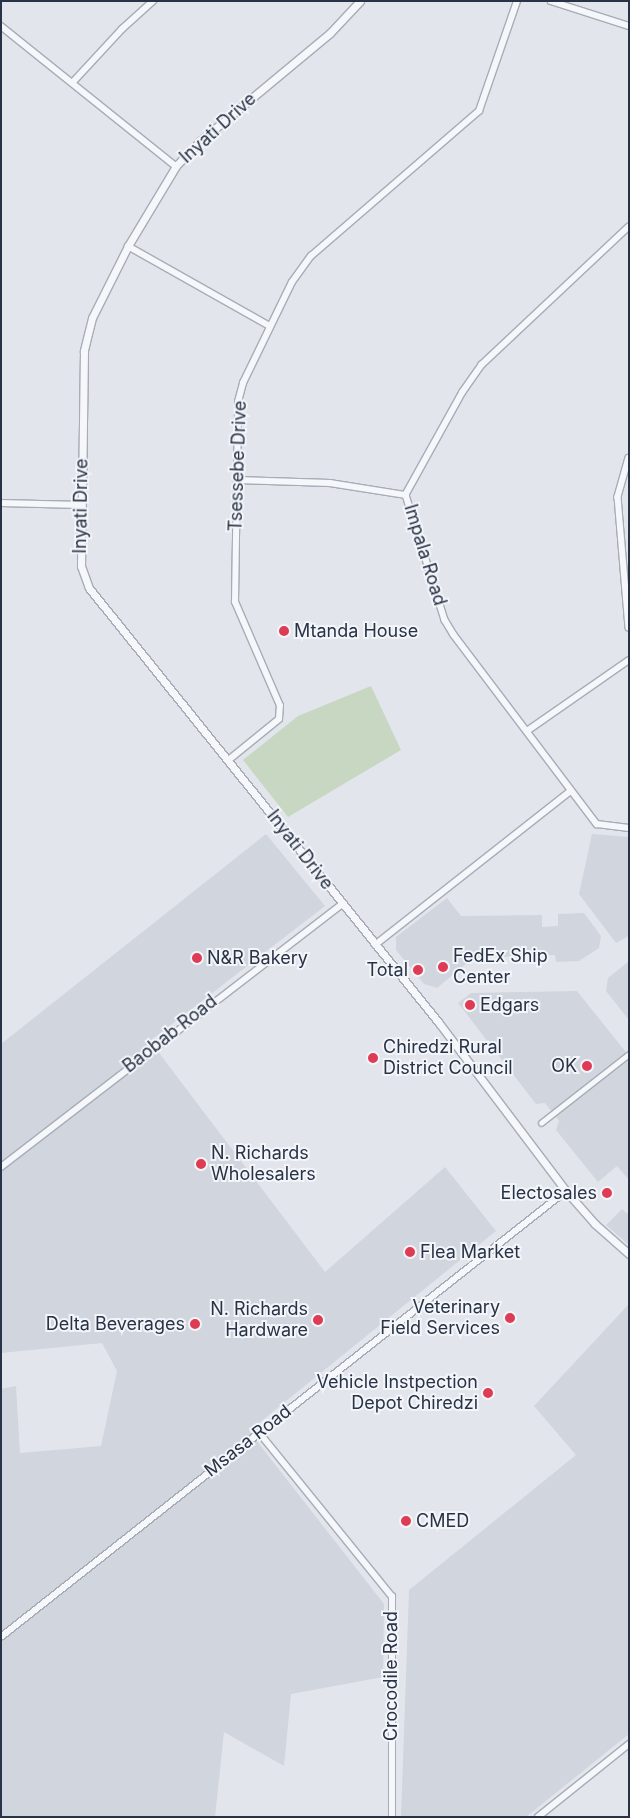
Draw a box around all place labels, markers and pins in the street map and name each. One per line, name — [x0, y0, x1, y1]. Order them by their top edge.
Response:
place label: Mtanda House — [294, 620, 418, 642]
marker: Mtanda House — [278, 625, 290, 637]
place label: FedEx Ship Center — [453, 946, 548, 989]
place label: N&R Bakery — [207, 947, 308, 969]
marker: N&R Bakery — [191, 952, 203, 964]
place label: Total — [367, 959, 408, 981]
marker: FedEx Ship Center — [437, 961, 449, 973]
marker: Total — [412, 964, 424, 976]
place label: Edgars — [480, 994, 539, 1016]
marker: Edgars — [464, 999, 476, 1011]
place label: Chiredzi Rural District Council — [383, 1037, 513, 1080]
marker: Chiredzi Rural District Council — [367, 1052, 379, 1064]
place label: OK — [551, 1055, 577, 1077]
marker: OK — [581, 1060, 593, 1072]
place label: N. Richards Wholesalers — [211, 1143, 316, 1186]
marker: N. Richards Wholesalers — [195, 1158, 207, 1170]
place label: Electosales — [501, 1182, 597, 1204]
marker: Electosales — [601, 1187, 613, 1199]
place label: Flea Market — [420, 1241, 520, 1263]
marker: Flea Market — [404, 1246, 416, 1258]
place label: Veterinary Field Services — [380, 1297, 500, 1340]
place label: N. Richards Hardware — [210, 1299, 308, 1342]
marker: Veterinary Field Services — [504, 1312, 516, 1324]
place label: Delta Beverages — [46, 1313, 185, 1335]
marker: N. Richards Hardware — [312, 1314, 324, 1326]
marker: Delta Beverages — [189, 1318, 201, 1330]
place label: Vehicle Instpection Depot Chiredzi — [316, 1372, 478, 1415]
marker: Vehicle Instpection Depot Chiredzi — [482, 1387, 494, 1399]
place label: CMED — [416, 1510, 469, 1532]
marker: CMED — [400, 1515, 412, 1527]

